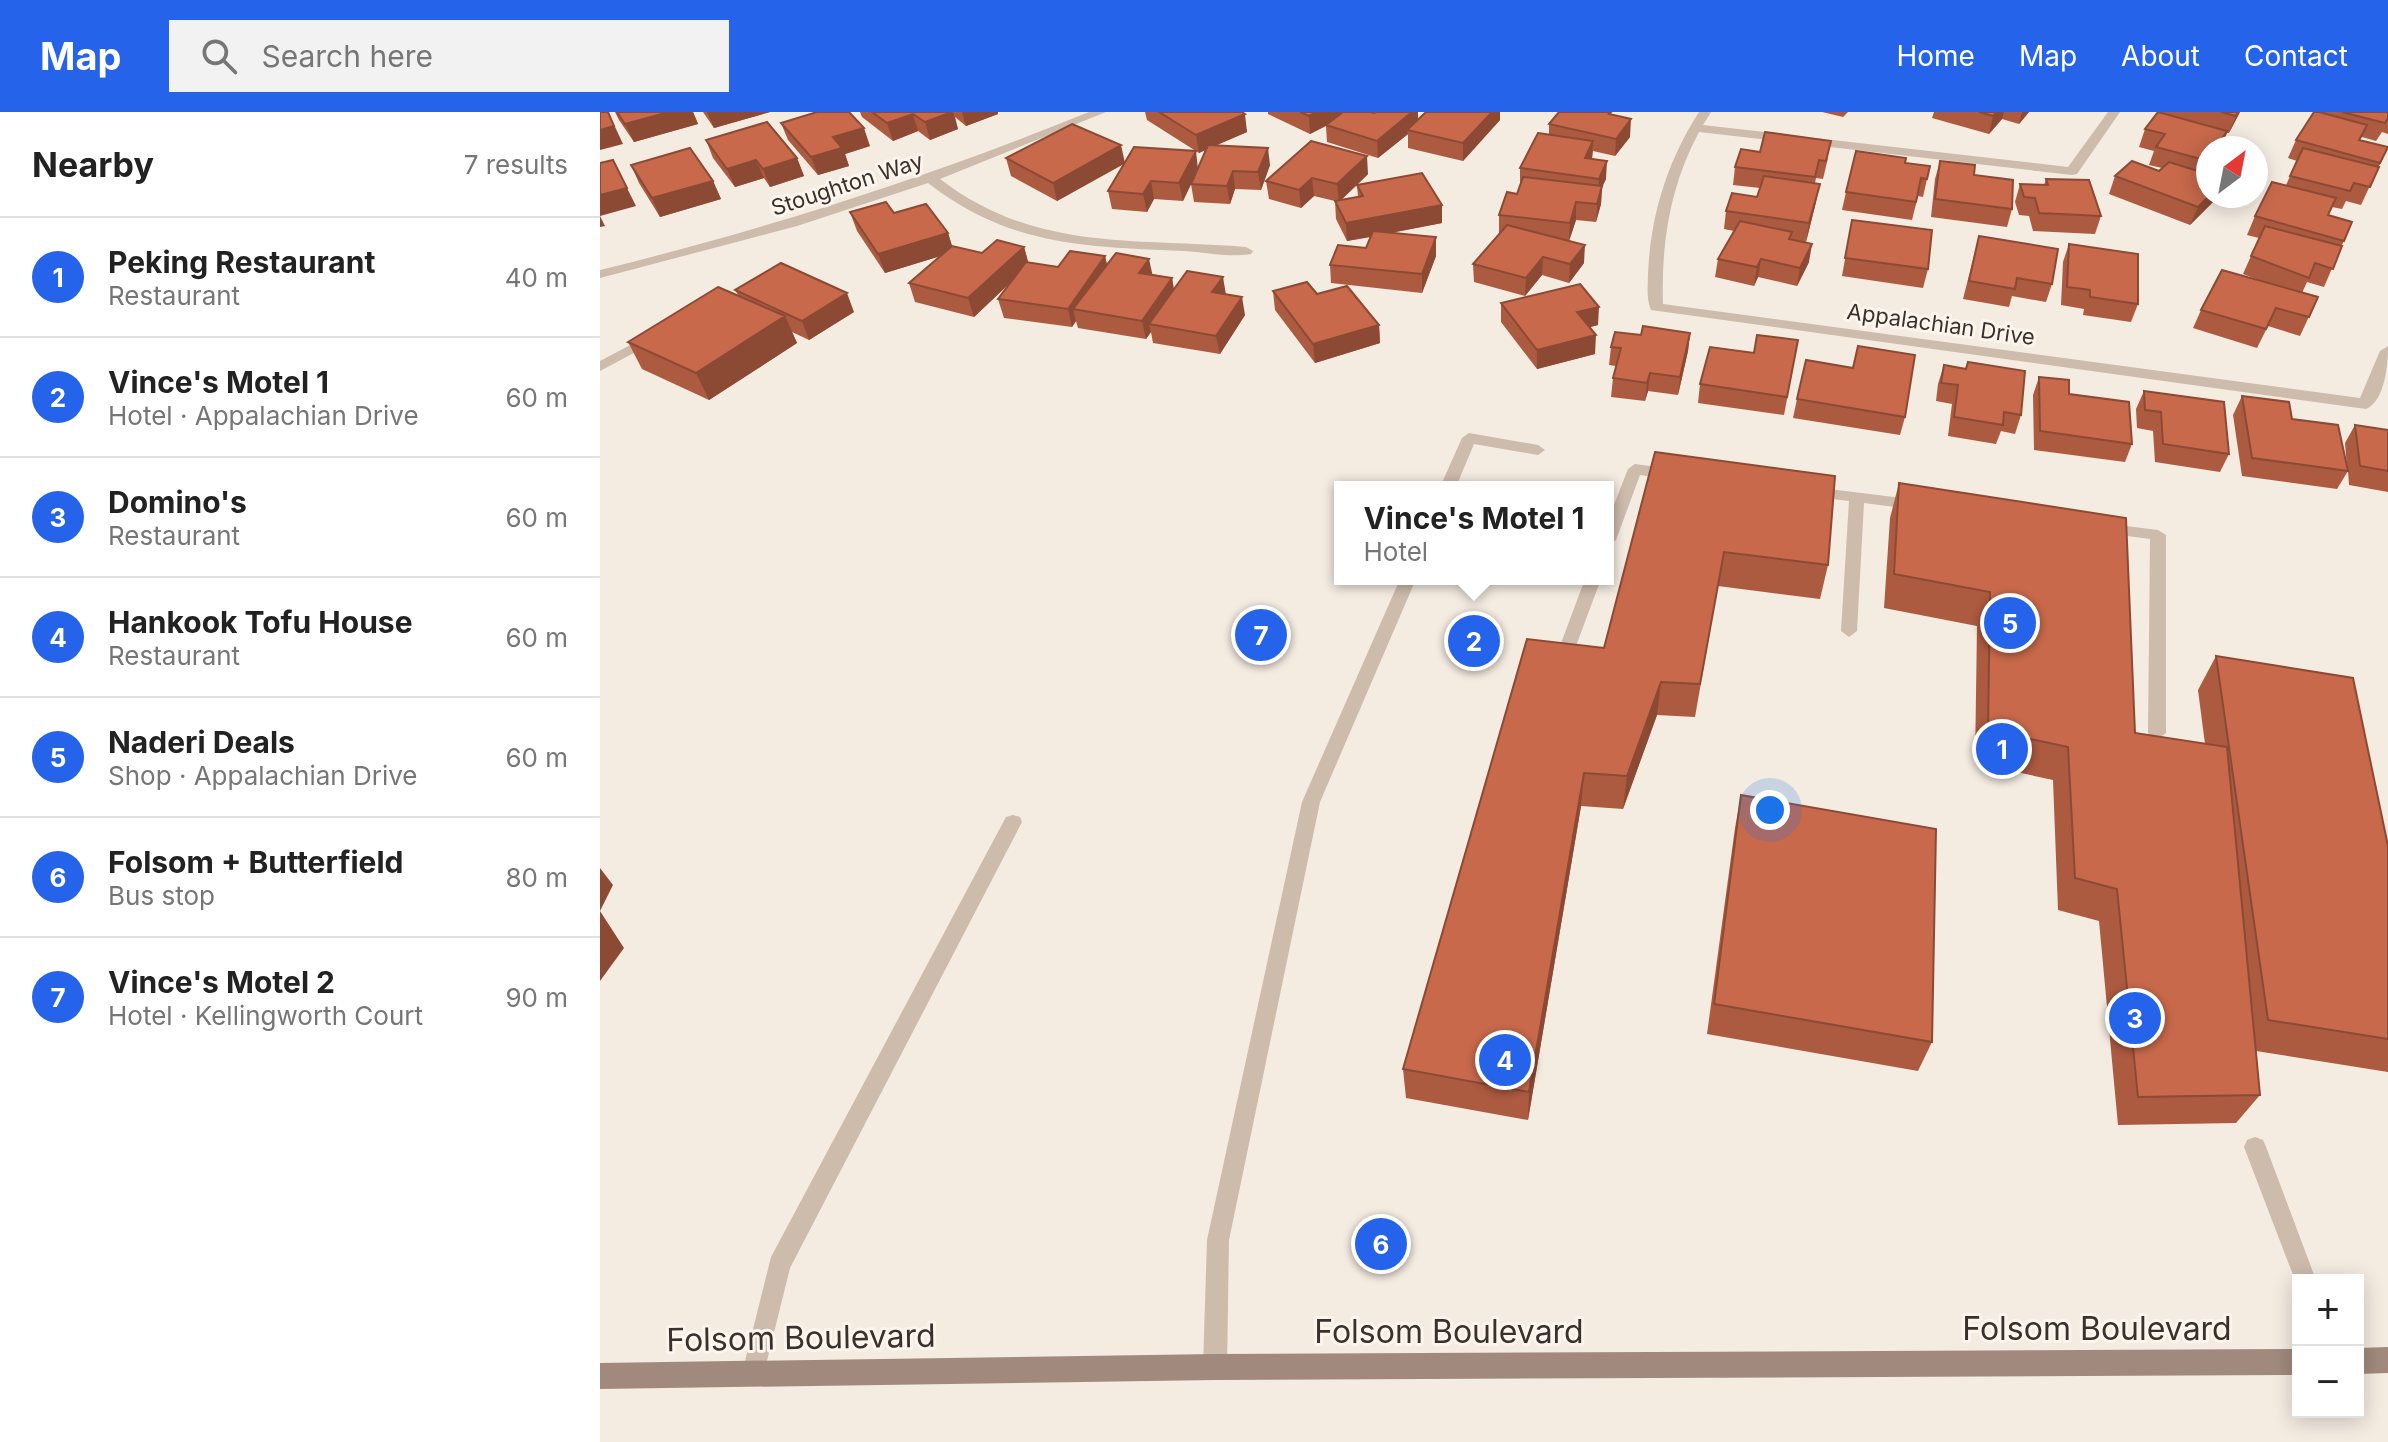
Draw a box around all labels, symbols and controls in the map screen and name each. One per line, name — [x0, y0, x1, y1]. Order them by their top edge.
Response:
search box — [169, 20, 729, 92]
text: Map — [40, 33, 121, 79]
icon: search — [197, 34, 241, 78]
text: Search here — [261, 38, 433, 74]
text: Home — [1896, 39, 1975, 73]
text: Map — [2019, 39, 2077, 73]
text: About — [2121, 39, 2200, 73]
text: Contact — [2244, 39, 2348, 73]
north arrow — [2196, 136, 2268, 208]
text: Nearby — [32, 144, 154, 185]
street label: Stoughton Way — [768, 147, 926, 221]
text: 7 results — [464, 149, 568, 180]
text: Peking Restaurant — [108, 244, 375, 280]
text: 1 — [52, 262, 64, 293]
text: 40 m — [505, 262, 568, 293]
text: Restaurant — [108, 280, 240, 311]
street label: Appalachian Drive — [1845, 298, 2037, 350]
text: Vince's Motel 1 — [108, 364, 329, 400]
text: 2 — [50, 382, 66, 413]
text: 60 m — [505, 382, 568, 413]
text: Hotel · Appalachian Drive — [108, 400, 419, 431]
popup — [1334, 481, 1614, 585]
text: Domino's — [108, 484, 247, 520]
text: Vince's Motel 1 — [1363, 500, 1585, 536]
text: 3 — [50, 502, 66, 533]
text: 60 m — [505, 502, 568, 533]
text: Restaurant — [108, 520, 240, 551]
text: Hotel — [1363, 536, 1428, 567]
pin: 5 — [1984, 593, 2036, 653]
text: Hankook Tofu House — [108, 604, 413, 640]
pin: 7 — [1235, 605, 1287, 665]
pin: 2 — [1448, 611, 1500, 671]
text: 4 — [49, 622, 67, 653]
text: 60 m — [505, 622, 568, 653]
text: Restaurant — [108, 640, 240, 671]
pin: 1 — [1976, 719, 2028, 779]
text: Naderi Deals — [108, 724, 295, 760]
text: 5 — [50, 742, 66, 773]
text: 60 m — [505, 742, 568, 773]
text: Shop · Appalachian Drive — [108, 760, 418, 791]
your location — [1750, 790, 1790, 830]
text: Folsom + Butterfield — [108, 844, 403, 880]
text: 6 — [50, 862, 66, 893]
text: 80 m — [505, 862, 568, 893]
text: Bus stop — [108, 880, 215, 911]
text: Vince's Motel 2 — [108, 964, 335, 1000]
text: 7 — [50, 982, 66, 1013]
text: 90 m — [505, 982, 568, 1013]
pin: 3 — [2109, 988, 2161, 1048]
text: Hotel · Kellingworth Court — [108, 1000, 423, 1031]
pin: 4 — [1479, 1030, 1531, 1090]
pin: 6 — [1355, 1214, 1407, 1274]
map controls — [2292, 1274, 2364, 1418]
button: + — [2292, 1274, 2364, 1346]
street label: Folsom Boulevard — [1962, 1309, 2232, 1348]
street label: Folsom Boulevard — [1314, 1312, 1584, 1351]
street label: Folsom Boulevard — [666, 1316, 936, 1359]
button: − — [2292, 1346, 2364, 1418]

